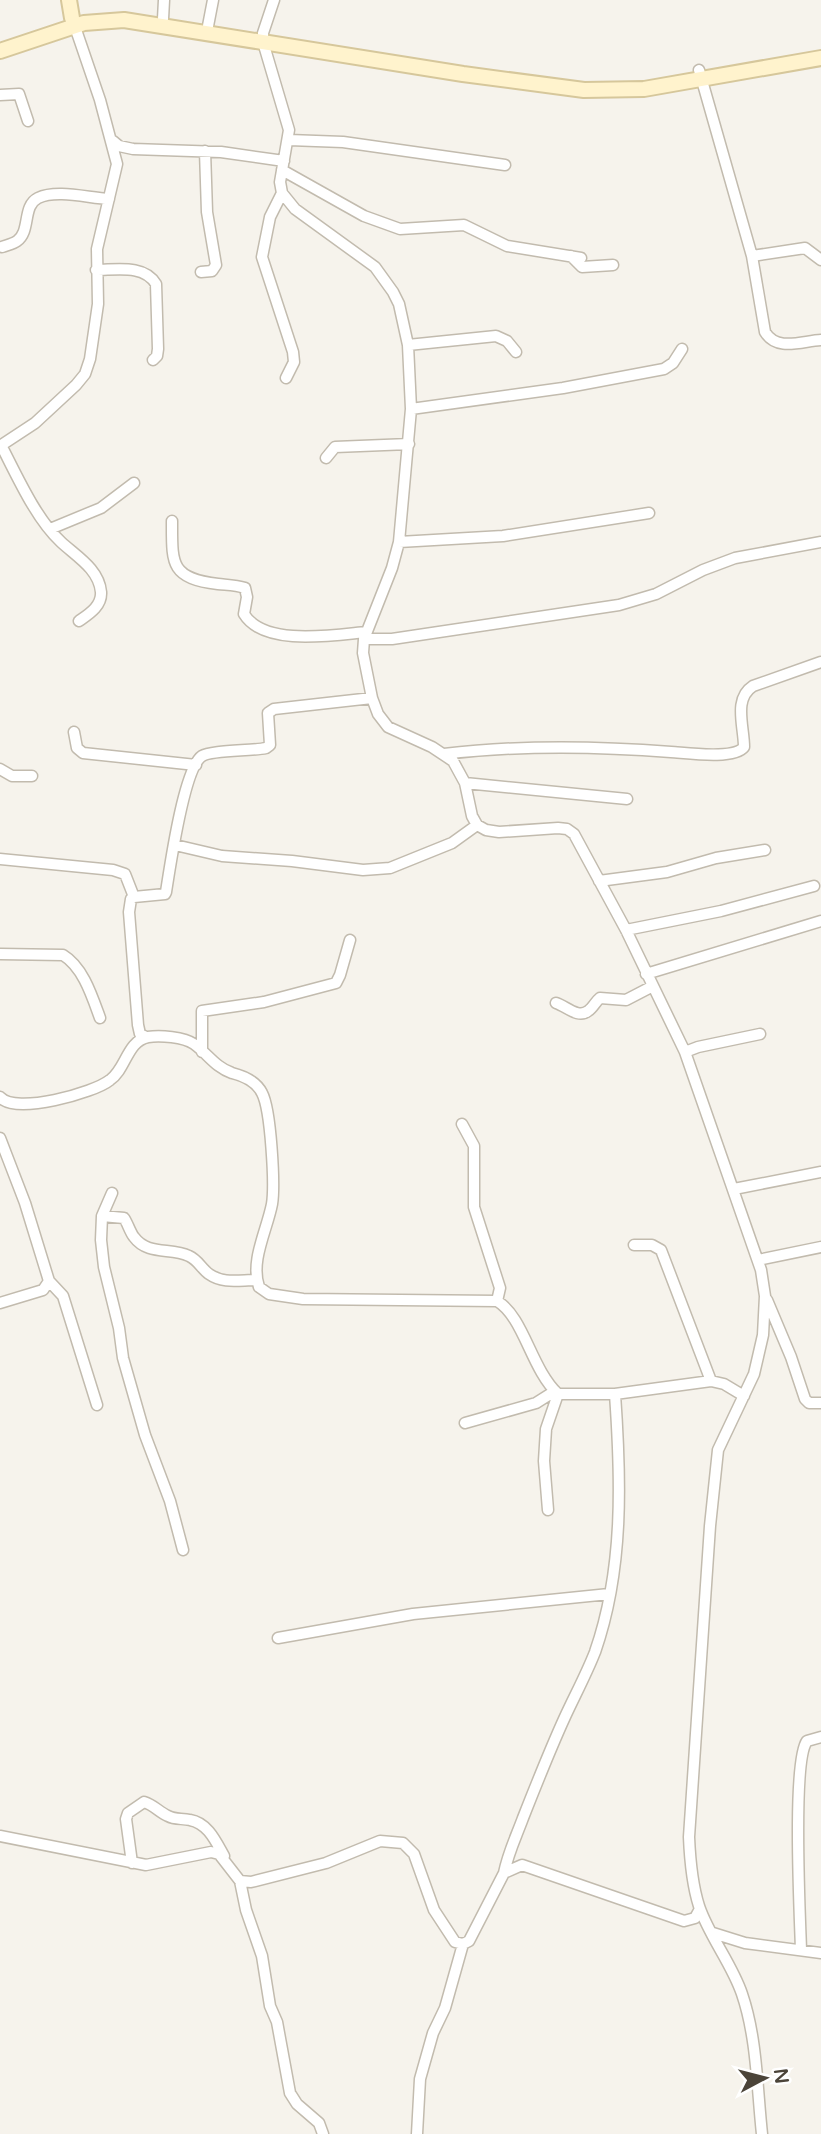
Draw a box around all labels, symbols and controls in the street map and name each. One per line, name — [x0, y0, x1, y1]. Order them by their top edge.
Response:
north arrow — [730, 2043, 800, 2113]
text: N — [769, 2067, 793, 2085]

